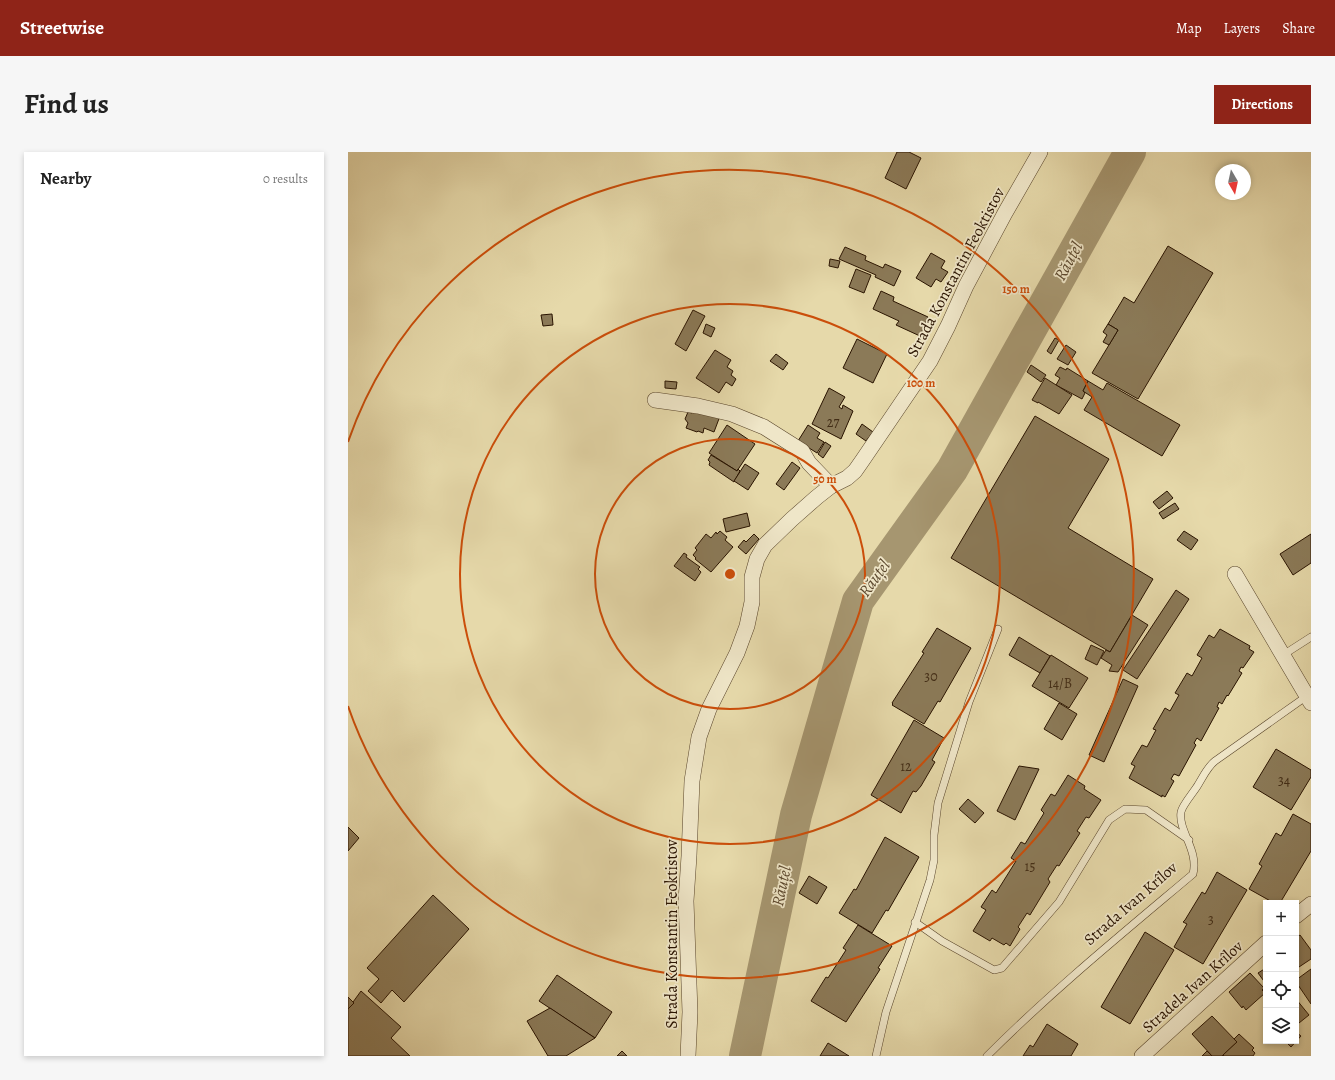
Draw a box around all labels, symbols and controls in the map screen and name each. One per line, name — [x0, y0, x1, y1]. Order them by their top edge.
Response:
text: Streetwise — [20, 15, 104, 41]
text: Map — [1176, 19, 1202, 38]
text: Layers — [1224, 19, 1260, 38]
text: Share — [1282, 19, 1315, 38]
text: Find us — [24, 85, 109, 123]
button: Directions — [1214, 85, 1311, 124]
north arrow — [1215, 164, 1251, 200]
text: Nearby — [40, 167, 91, 190]
text: 0 results — [263, 170, 308, 187]
street label: Strada Konstantin Feoktistov — [902, 183, 1010, 361]
water label: Răuțel — [1049, 237, 1089, 285]
text: 150 m — [1002, 281, 1030, 297]
text: 100 m — [907, 375, 935, 391]
house number: 27 — [827, 413, 839, 432]
text: 50 m — [813, 471, 837, 487]
water label: Răuțel — [853, 555, 896, 601]
centre of rings — [723, 567, 737, 581]
house number: 30 — [924, 667, 938, 686]
house number: 14/B — [1048, 674, 1072, 693]
house number: 12 — [900, 757, 912, 776]
house number: 34 — [1278, 771, 1290, 790]
street label: Strada Konstantin Feoktistov — [661, 838, 683, 1029]
street label: Strada Ivan Krîlov — [1079, 856, 1183, 951]
house number: 15 — [1025, 857, 1035, 876]
water label: Răuțel — [766, 863, 797, 908]
map controls — [1263, 900, 1299, 1044]
button: + — [1263, 900, 1299, 936]
house number: 3 — [1208, 910, 1214, 929]
street label: Stradela Ivan Krîlov — [1138, 935, 1248, 1038]
button: − — [1263, 936, 1299, 972]
button: locate — [1263, 972, 1299, 1008]
button: layers — [1263, 1008, 1299, 1044]

